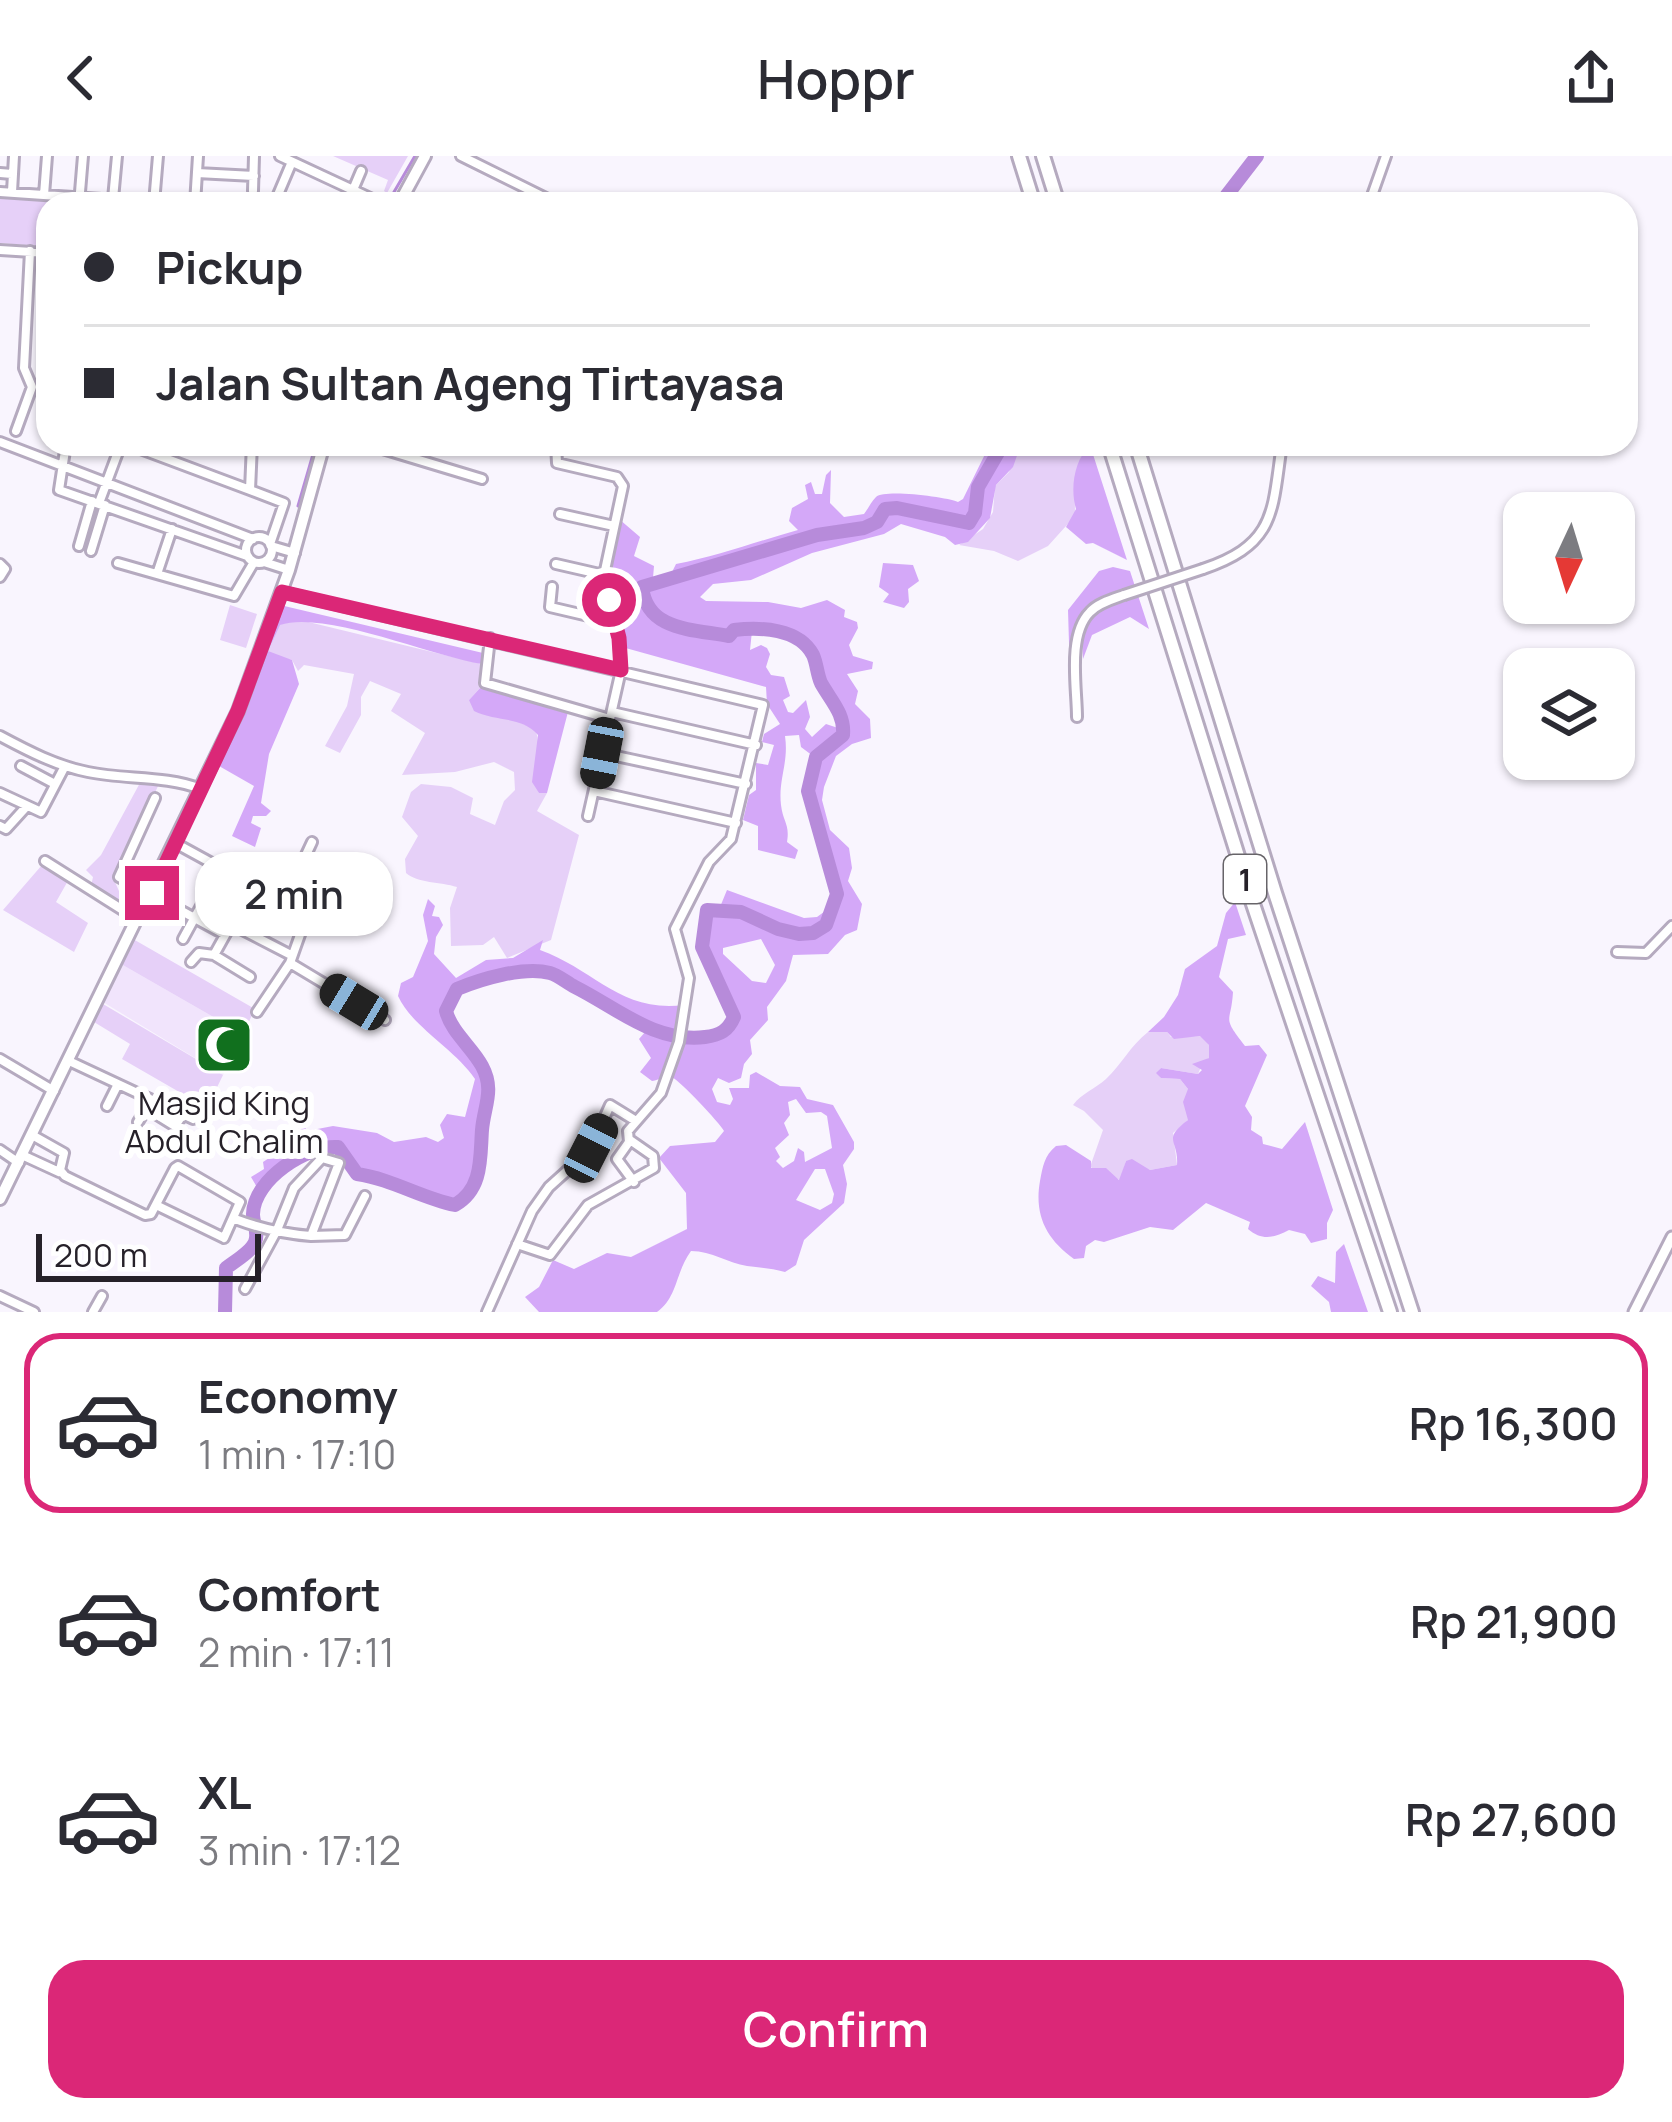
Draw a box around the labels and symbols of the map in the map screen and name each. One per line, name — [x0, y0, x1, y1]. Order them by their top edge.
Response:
north arrow — [1503, 492, 1635, 624]
route start — [582, 573, 636, 627]
car — [577, 714, 627, 792]
callout: 2 min — [194, 851, 392, 935]
road number: 1 — [1224, 855, 1266, 903]
route end — [125, 866, 179, 920]
car — [314, 968, 394, 1036]
mosque icon: Masjid King Abdul Chalim — [193, 1014, 255, 1076]
place label: Masjid King Abdul Chalim — [125, 1080, 323, 1163]
car — [559, 1108, 623, 1188]
scale bar — [36, 1228, 261, 1281]

